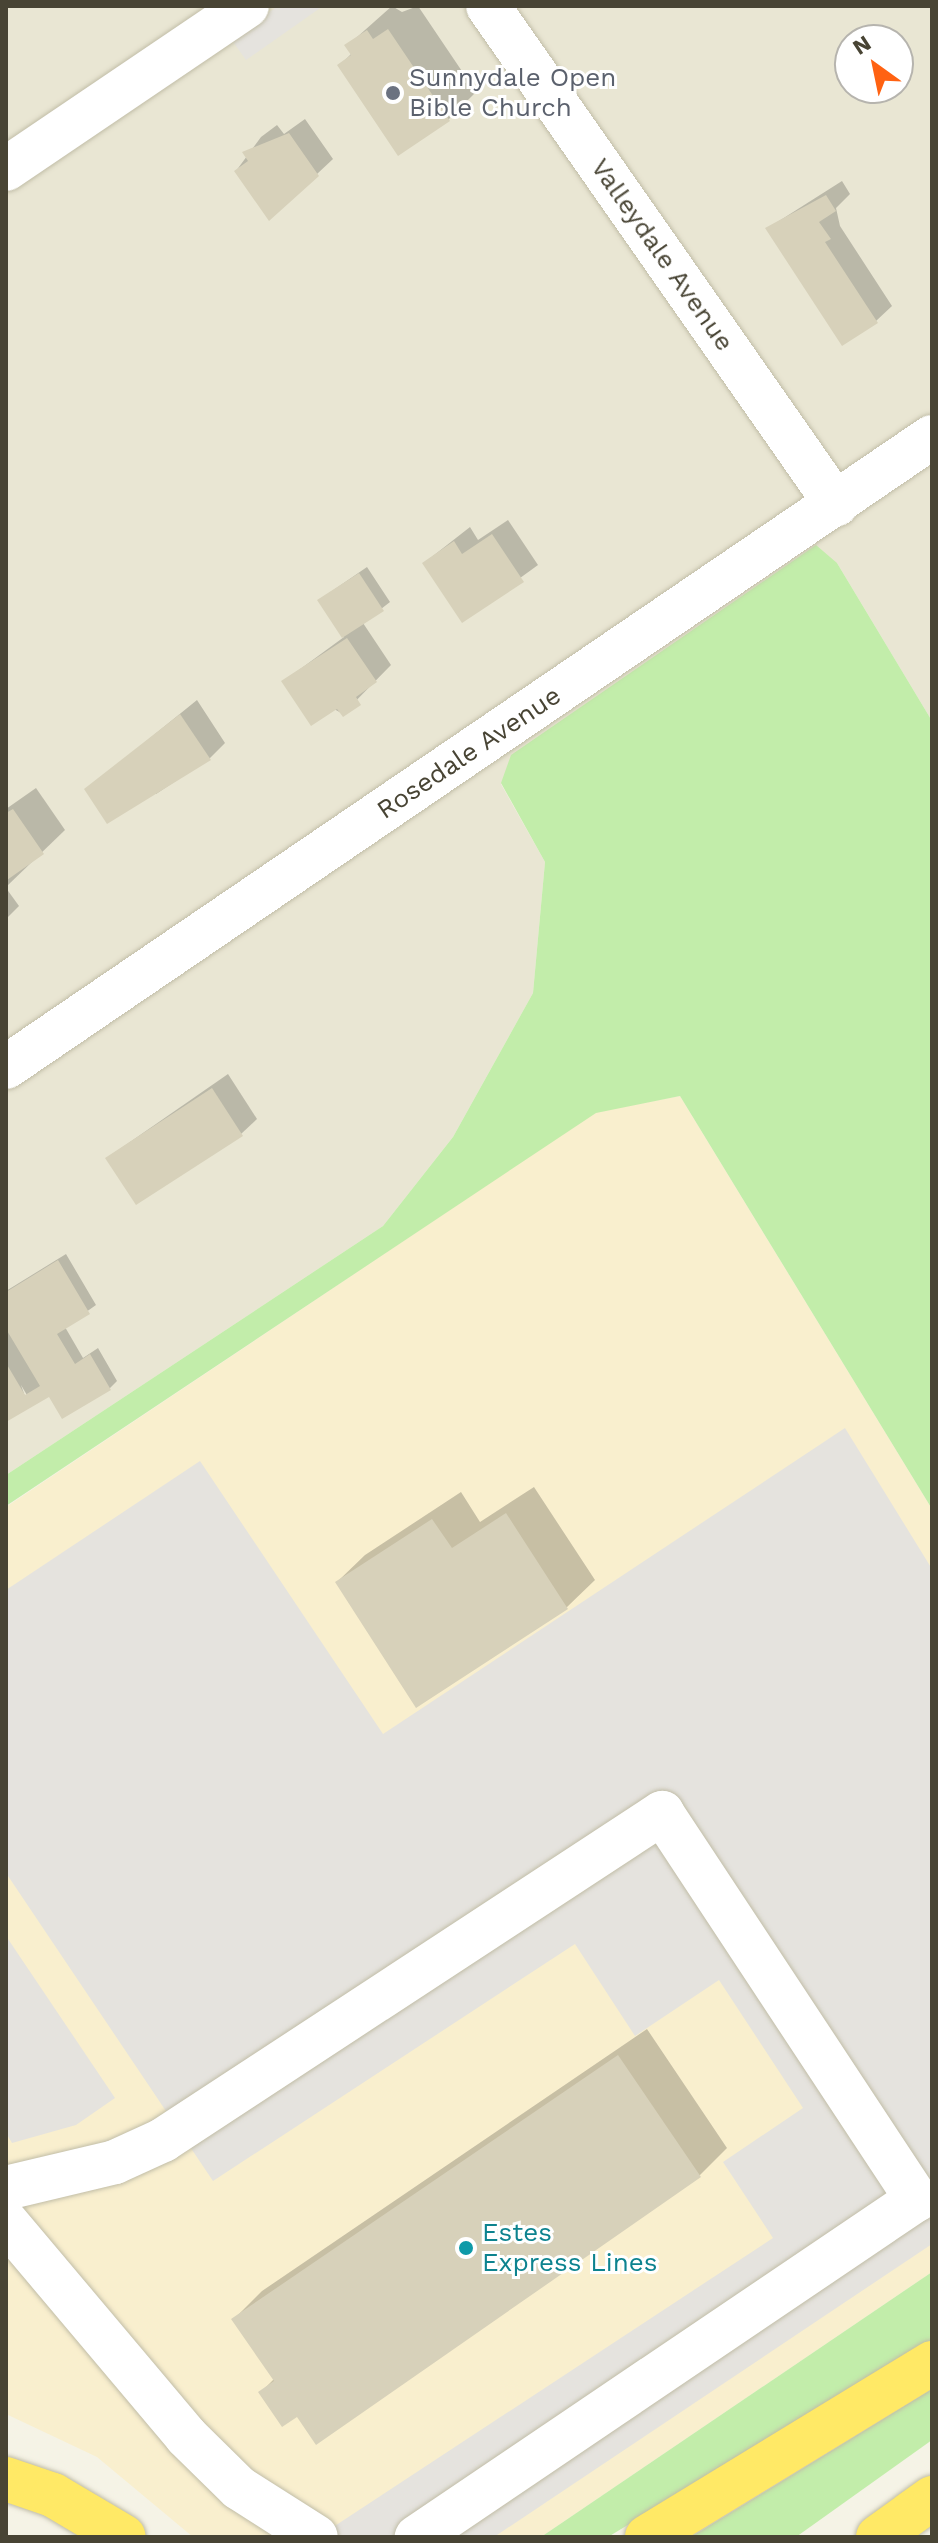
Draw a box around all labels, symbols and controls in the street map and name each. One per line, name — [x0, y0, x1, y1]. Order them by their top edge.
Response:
north arrow — [834, 24, 914, 104]
text: N — [848, 30, 875, 60]
place label: Sunnydale Open Bible Church — [409, 62, 616, 124]
marker: Sunnydale Open Bible Church — [384, 84, 402, 102]
street label: Valleydale Avenue — [584, 152, 740, 358]
street label: Rosedale Avenue — [371, 680, 567, 826]
place label: Estes Express Lines — [482, 2217, 657, 2278]
marker: Estes Express Lines — [457, 2239, 475, 2257]

